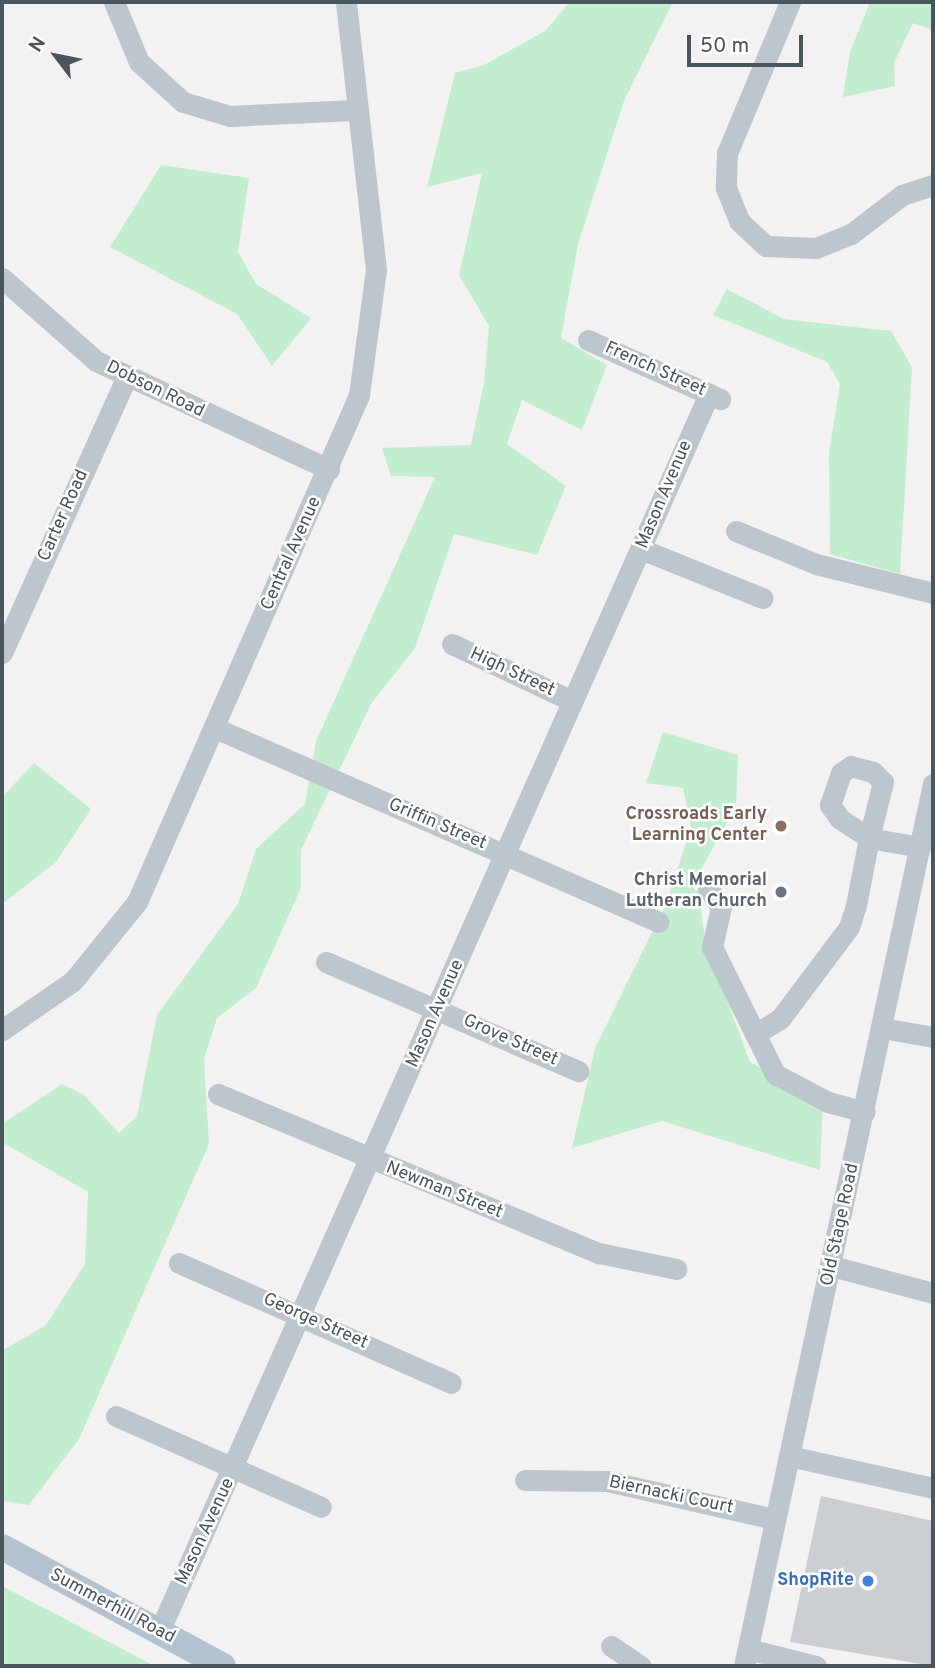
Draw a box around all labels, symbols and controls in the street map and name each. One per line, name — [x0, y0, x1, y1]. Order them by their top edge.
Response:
north arrow — [21, 21, 91, 91]
scale bar — [690, 21, 806, 65]
text: N — [24, 33, 52, 57]
text: 50 m — [700, 33, 749, 60]
street label: French Street — [601, 338, 709, 402]
street label: Dobson Road — [102, 357, 208, 423]
street label: Mason Avenue — [632, 437, 698, 553]
street label: Carter Road — [34, 467, 94, 565]
street label: Central Avenue — [257, 494, 327, 614]
street label: High Street — [466, 644, 558, 702]
street label: Griffin Street — [385, 795, 489, 855]
place label: Crossroads Early Learning Center — [625, 805, 767, 848]
marker: Crossroads Early Learning Center — [773, 818, 789, 834]
place label: Christ Memorial Lutheran Church — [626, 871, 767, 914]
marker: Christ Memorial Lutheran Church — [773, 884, 789, 900]
street label: Mason Avenue — [403, 957, 469, 1071]
street label: Grove Street — [459, 1010, 561, 1072]
street label: Newman Street — [382, 1158, 506, 1224]
street label: Old Stage Road — [817, 1162, 865, 1288]
street label: George Street — [259, 1289, 371, 1355]
street label: Biernacki Court — [607, 1472, 735, 1520]
street label: Mason Avenue — [172, 1475, 240, 1589]
street label: Summerhill Road — [46, 1565, 178, 1649]
place label: ShopRite — [777, 1570, 854, 1592]
marker: ShopRite — [860, 1573, 876, 1589]

